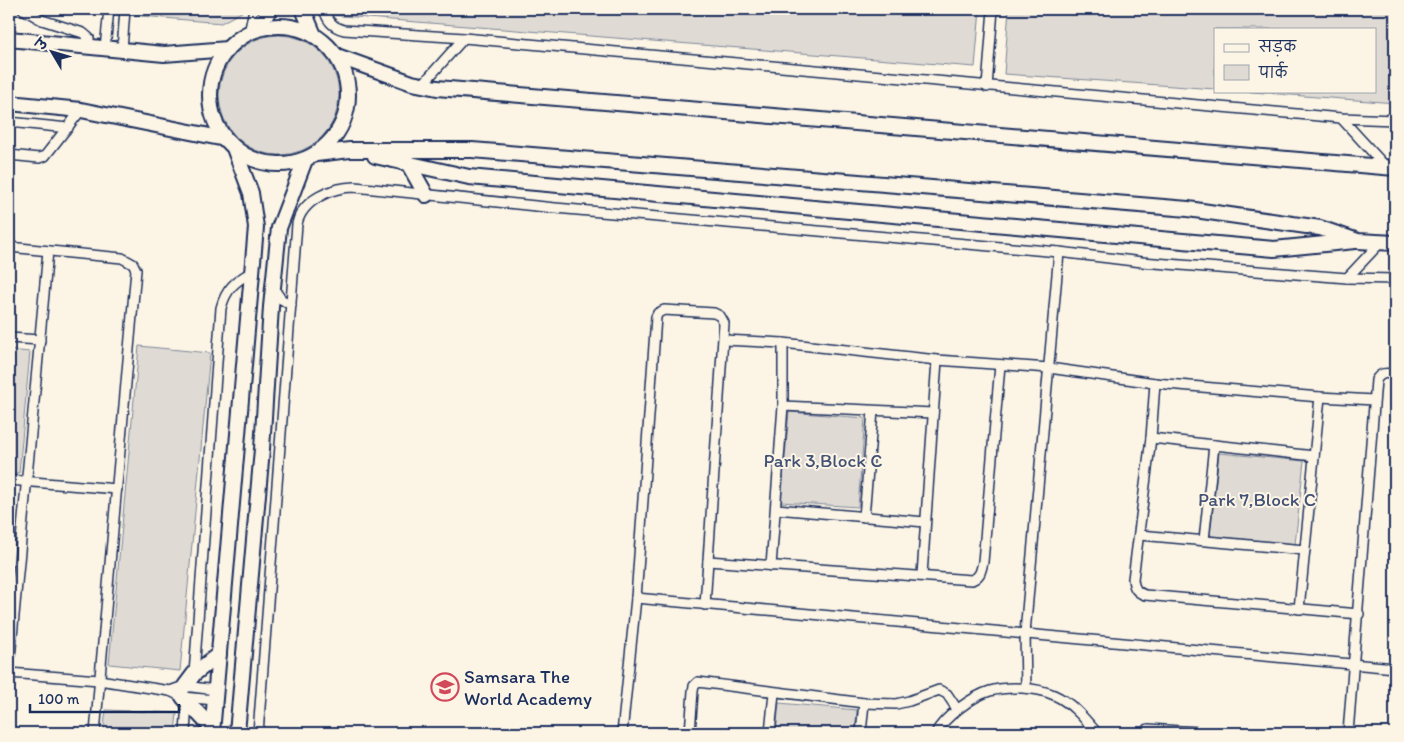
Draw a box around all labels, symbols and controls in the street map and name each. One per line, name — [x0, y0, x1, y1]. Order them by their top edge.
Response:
north arrow — [28, 28, 78, 78]
legend — [1214, 28, 1376, 92]
text: उ — [31, 34, 53, 55]
text: सड़क — [1258, 38, 1297, 57]
text: पार्क — [1258, 61, 1289, 82]
park label: Park 3,Block C — [764, 449, 882, 472]
park label: Park 7,Block C — [1198, 488, 1316, 511]
place label: Samsara The World Academy — [464, 665, 592, 710]
school or university icon: Samsara The World Academy — [430, 672, 460, 702]
scale bar — [30, 682, 179, 714]
text: 100 m — [38, 690, 80, 708]

